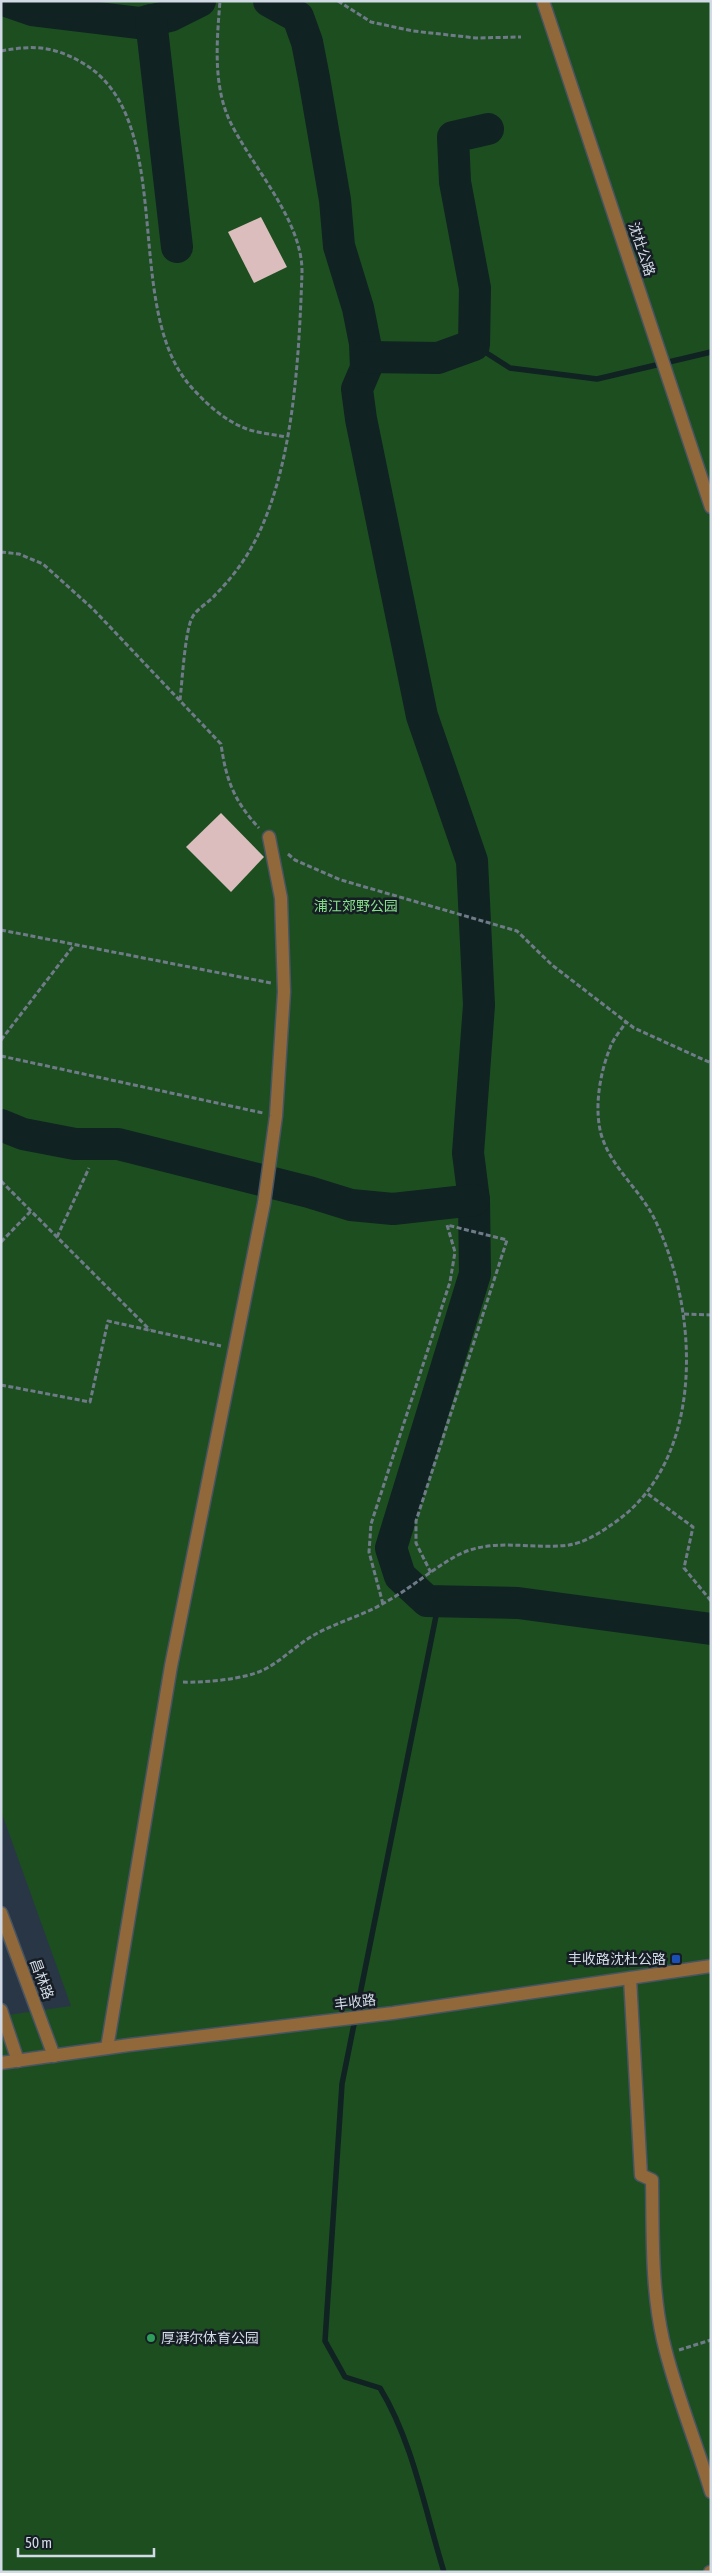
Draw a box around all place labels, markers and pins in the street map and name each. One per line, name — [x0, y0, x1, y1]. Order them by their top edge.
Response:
place label: 丰收路沈杜公路 — [568, 1951, 666, 1967]
marker: 丰收路沈杜公路 — [670, 1953, 682, 1965]
place label: 厚湃尔体育公园 — [161, 2330, 259, 2346]
marker: 厚湃尔体育公园 — [145, 2332, 157, 2344]

